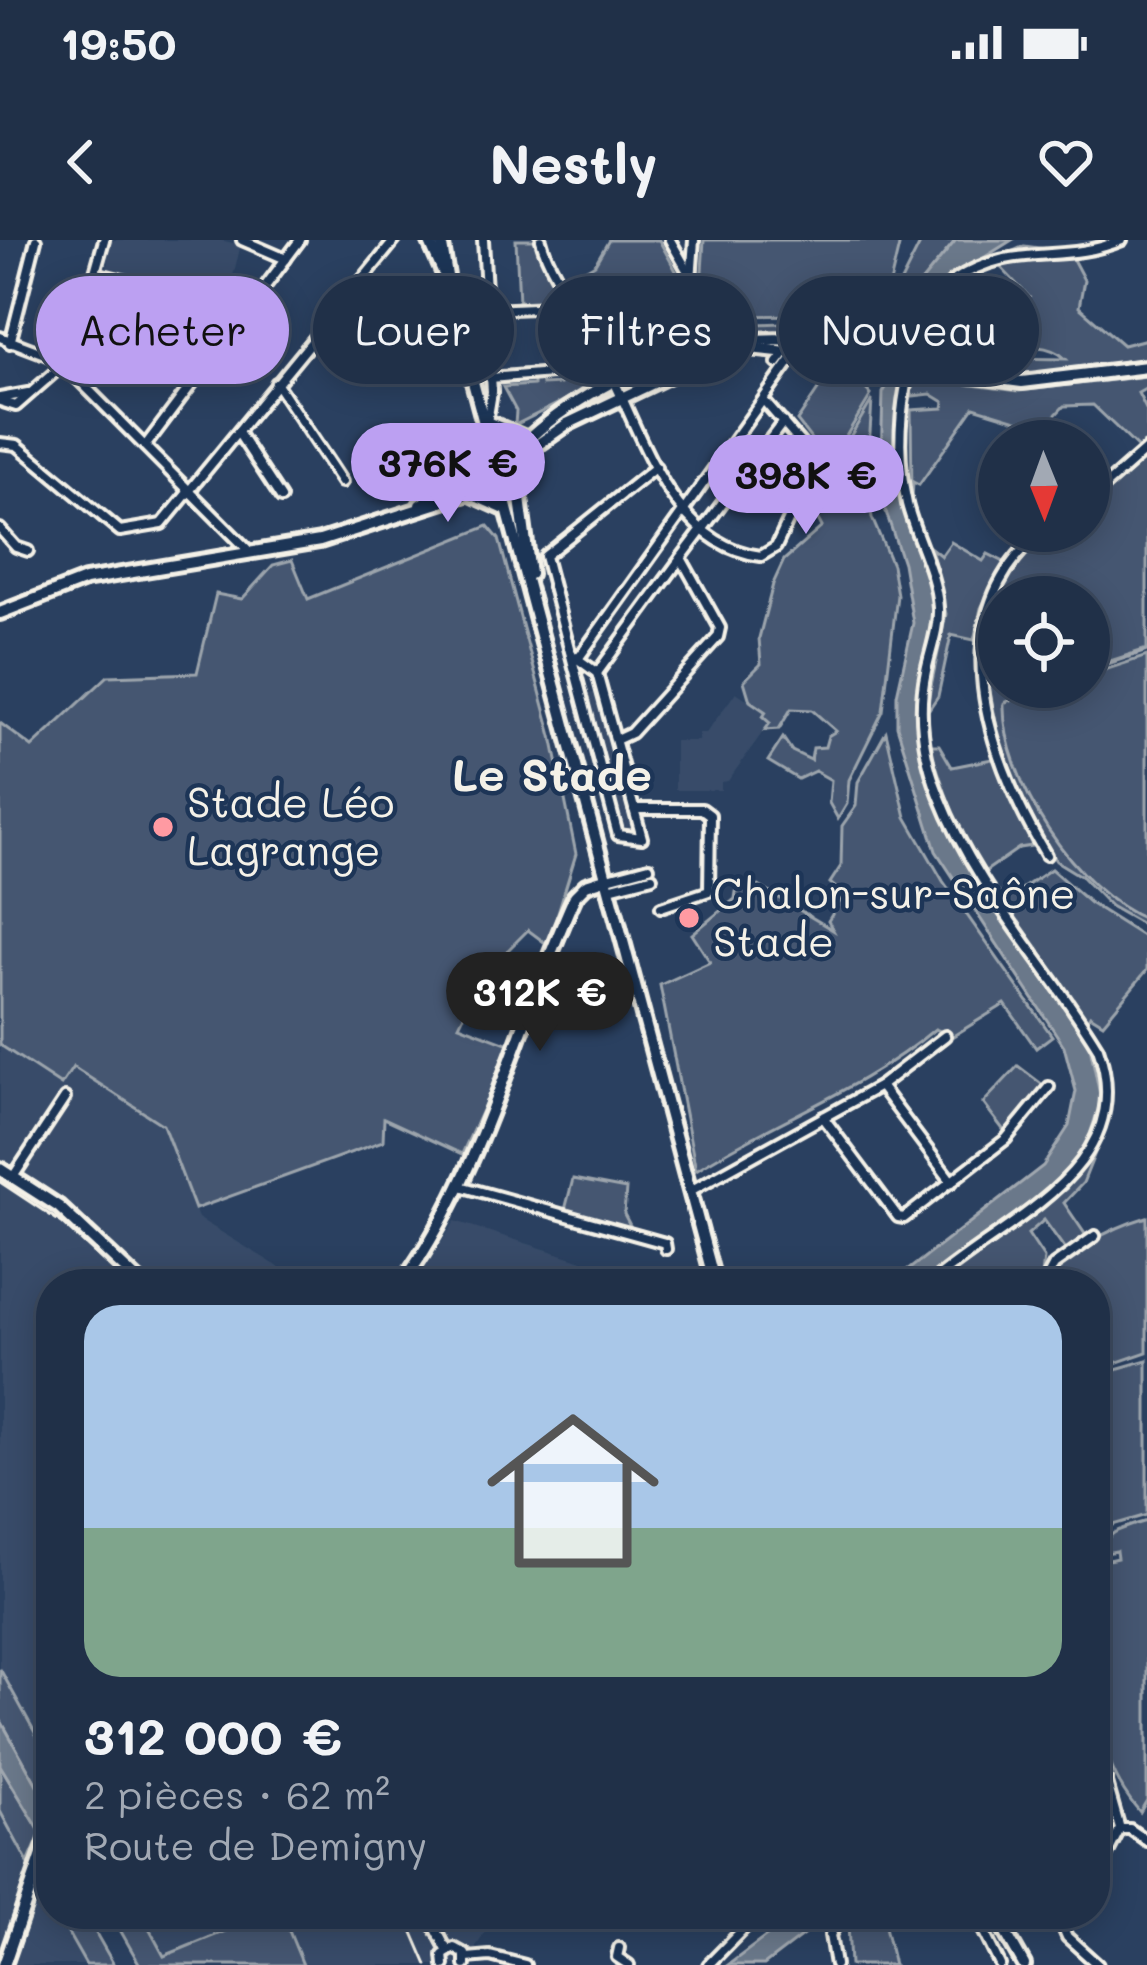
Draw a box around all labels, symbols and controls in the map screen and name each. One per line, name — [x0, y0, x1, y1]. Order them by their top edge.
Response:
text: 19:50 — [60, 13, 176, 71]
text: Nestly — [489, 127, 658, 198]
icon: back — [48, 129, 114, 195]
icon: heart — [1033, 129, 1099, 195]
chip: Acheter — [36, 276, 289, 384]
chip: Louer — [313, 276, 514, 384]
chip: Filtres — [538, 276, 755, 384]
chip: Nouveau — [779, 276, 1039, 384]
north arrow — [978, 420, 1110, 552]
map controls — [978, 420, 1110, 708]
pin: 376K € — [350, 423, 546, 525]
pin: 398K € — [708, 435, 904, 537]
text: 376K € — [378, 436, 518, 487]
text: 398K € — [735, 448, 877, 499]
button: locate — [978, 576, 1110, 708]
district label: Le Stade — [452, 744, 652, 802]
place label: Stade Léo Lagrange — [187, 774, 394, 877]
marker: Stade Léo Lagrange — [150, 814, 176, 840]
place label: Chalon-sur-Saône Stade — [713, 865, 1075, 968]
marker: Chalon-sur-Saône Stade — [676, 905, 702, 931]
pin: 312K € — [442, 952, 638, 1054]
text: 312K € — [473, 965, 607, 1016]
icon: home — [465, 1383, 681, 1599]
text: 312 000 € — [84, 1701, 342, 1768]
text: 2 pièces · 62 m² — [84, 1768, 390, 1819]
text: Route de Demigny — [84, 1819, 427, 1870]

